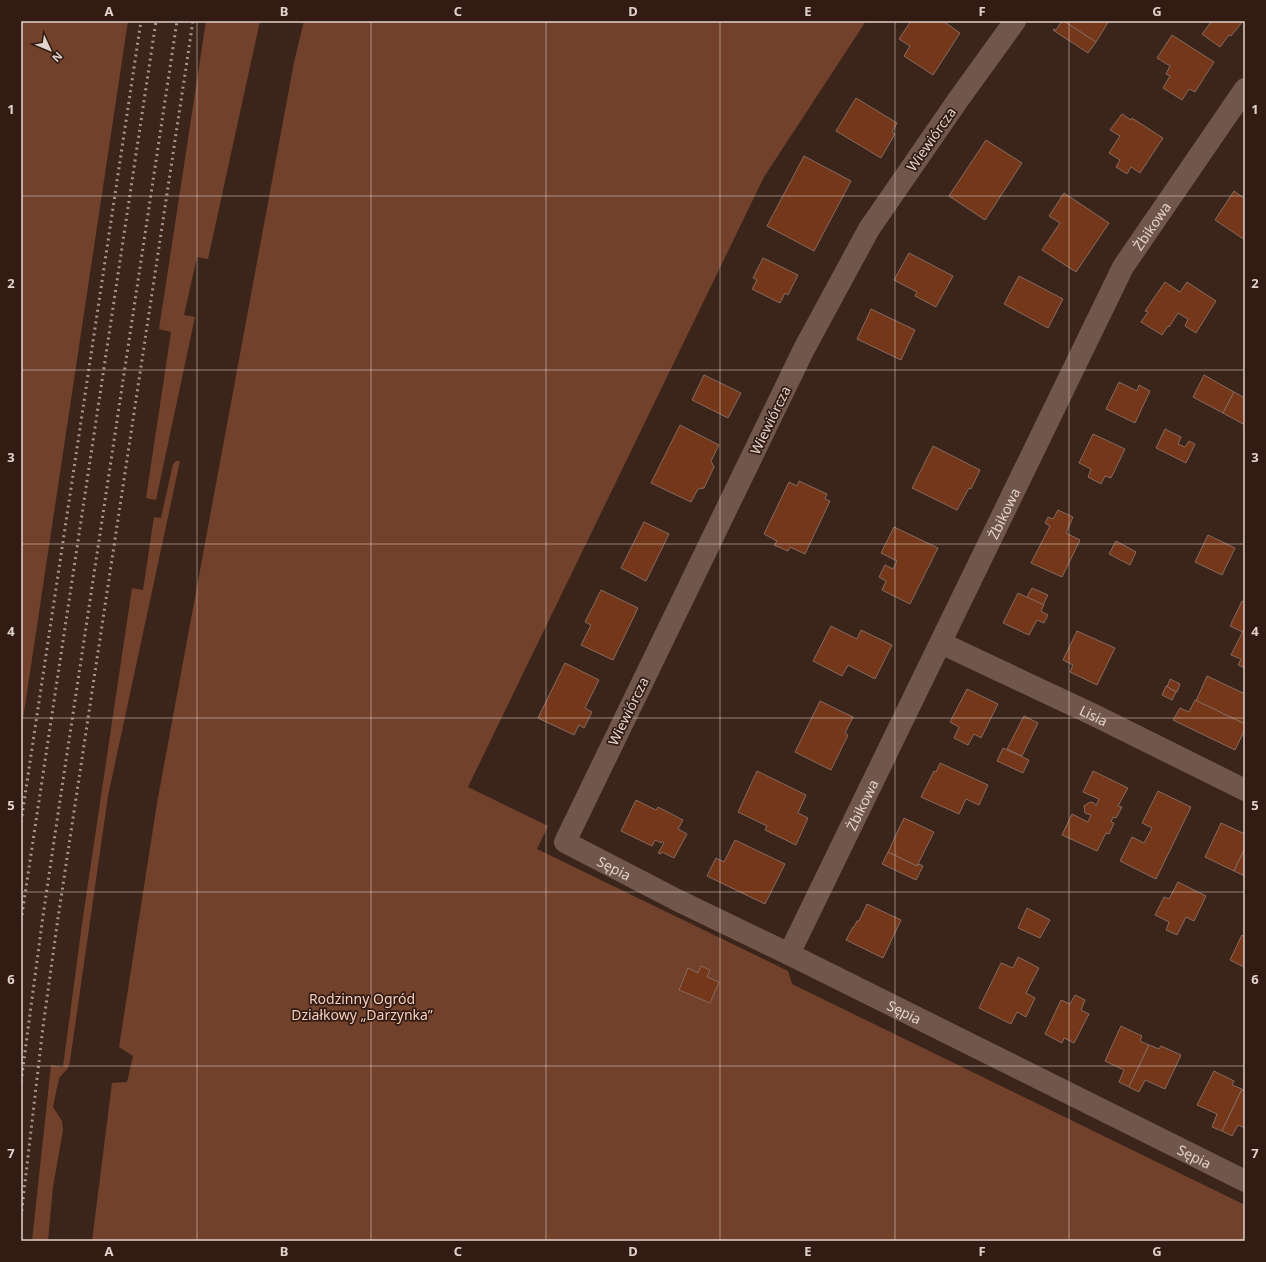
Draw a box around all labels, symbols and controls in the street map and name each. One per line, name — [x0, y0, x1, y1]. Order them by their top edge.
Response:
text: A — [105, 2, 114, 20]
text: B — [280, 2, 288, 20]
text: C — [454, 2, 462, 20]
text: D — [628, 2, 638, 20]
text: E — [804, 2, 812, 20]
text: F — [978, 2, 986, 20]
text: G — [1152, 2, 1162, 20]
north arrow — [30, 30, 70, 70]
text: N — [49, 49, 66, 66]
text: 1 — [7, 100, 15, 118]
text: 1 — [1251, 100, 1259, 118]
street label: Wiewiórcza — [902, 103, 960, 175]
street label: Żbikowa — [1128, 198, 1175, 254]
text: 2 — [7, 274, 15, 292]
text: 2 — [1251, 274, 1259, 292]
street label: Wiewiórcza — [745, 383, 795, 457]
text: 3 — [7, 448, 15, 466]
text: 3 — [1251, 448, 1259, 466]
street label: Żbikowa — [983, 485, 1024, 542]
text: 4 — [7, 622, 15, 640]
text: 4 — [1251, 622, 1259, 640]
street label: Wiewiórcza — [603, 674, 653, 748]
street label: Lisia — [1077, 700, 1111, 730]
street label: Żbikowa — [841, 776, 882, 834]
text: 5 — [7, 796, 15, 814]
text: 5 — [1251, 796, 1259, 814]
street label: Sępia — [594, 851, 635, 884]
text: 6 — [7, 970, 15, 988]
text: 6 — [1251, 970, 1259, 988]
park label: Rodzinny Ogród Działkowy „Darzynka” — [291, 989, 433, 1024]
street label: Sępia — [884, 995, 925, 1028]
street label: Sępia — [1174, 1139, 1215, 1172]
text: 7 — [7, 1144, 15, 1162]
text: 7 — [1251, 1144, 1259, 1162]
text: A — [105, 1242, 114, 1260]
text: B — [280, 1242, 288, 1260]
text: C — [454, 1242, 462, 1260]
text: D — [628, 1242, 638, 1260]
text: E — [804, 1242, 812, 1260]
text: F — [978, 1242, 986, 1260]
text: G — [1152, 1242, 1162, 1260]

